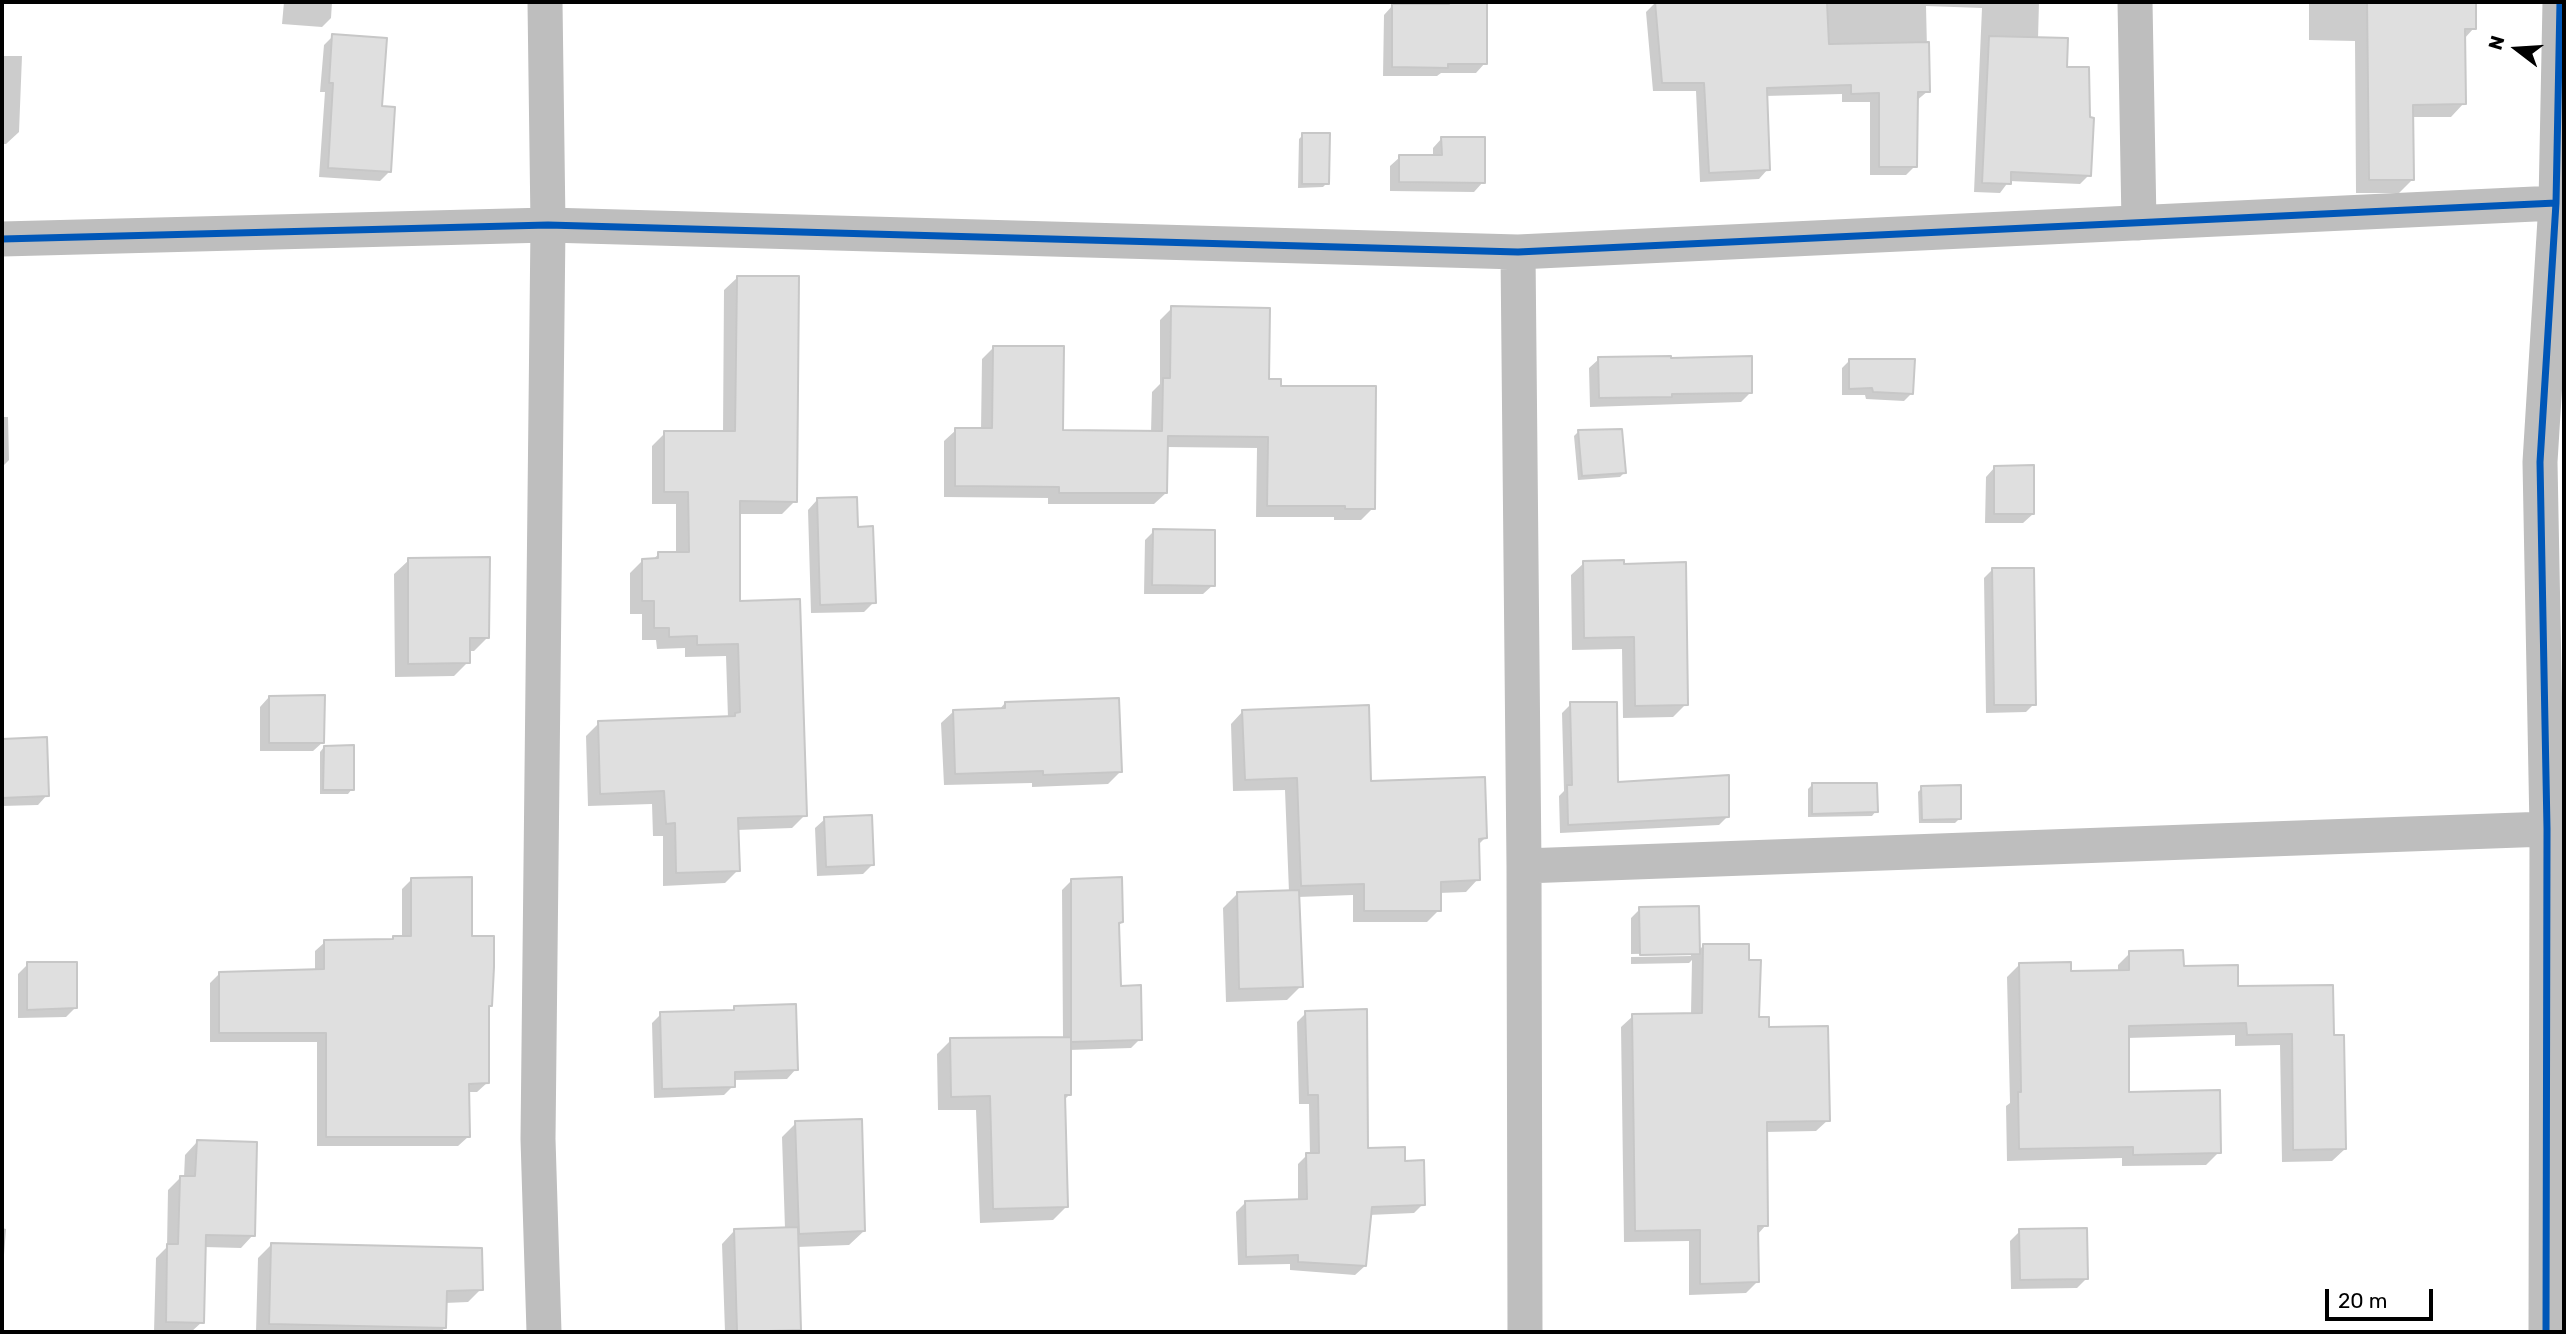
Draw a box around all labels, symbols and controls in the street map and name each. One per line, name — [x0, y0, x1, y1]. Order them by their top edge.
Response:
north arrow — [2482, 14, 2552, 84]
text: N — [2483, 33, 2509, 53]
scale bar — [2328, 1274, 2436, 1318]
text: 20 m — [2338, 1288, 2387, 1313]

